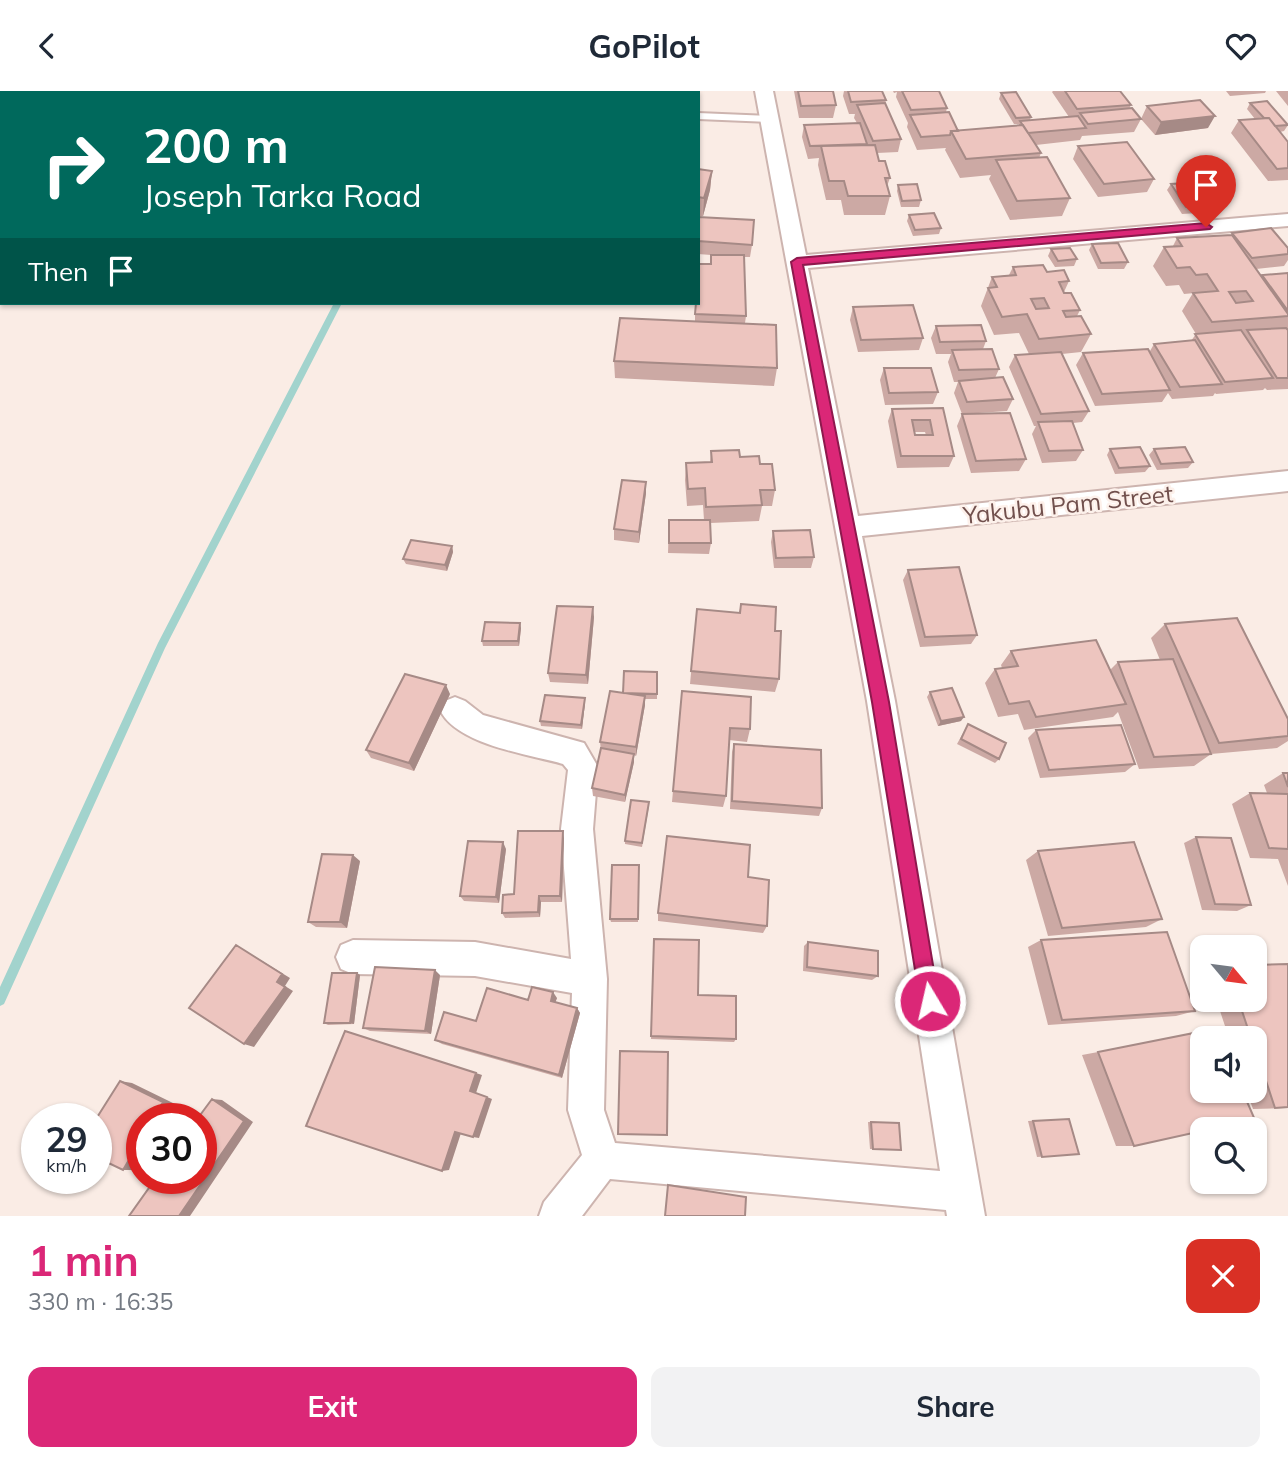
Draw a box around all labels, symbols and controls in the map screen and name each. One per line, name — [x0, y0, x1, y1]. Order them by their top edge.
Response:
text: GoPilot — [588, 26, 700, 66]
icon: back — [28, 27, 66, 65]
icon: heart — [1222, 27, 1260, 65]
text: 200 m — [143, 114, 289, 175]
icon: right — [28, 119, 119, 210]
pin — [1176, 155, 1236, 227]
icon: arrive — [1187, 166, 1225, 204]
text: Joseph Tarka Road — [143, 175, 421, 215]
icon: arrive — [102, 252, 140, 290]
text: Then — [28, 255, 88, 288]
street label: Yakubu Pam Street — [961, 478, 1174, 530]
north arrow — [1190, 935, 1267, 1011]
map controls — [1190, 935, 1267, 1194]
position arrow — [893, 964, 967, 1038]
button: sound — [1190, 1026, 1267, 1103]
speed limit sign: 30 — [126, 1103, 217, 1194]
text: 29 — [45, 1117, 88, 1161]
button: search — [1190, 1117, 1267, 1194]
text: km/h — [46, 1154, 87, 1177]
text: 1 min — [28, 1234, 139, 1287]
button: close — [1186, 1239, 1260, 1313]
text: 330 m · 16:35 — [28, 1287, 173, 1316]
button: Exit — [28, 1367, 637, 1447]
button: Share — [651, 1367, 1260, 1447]

